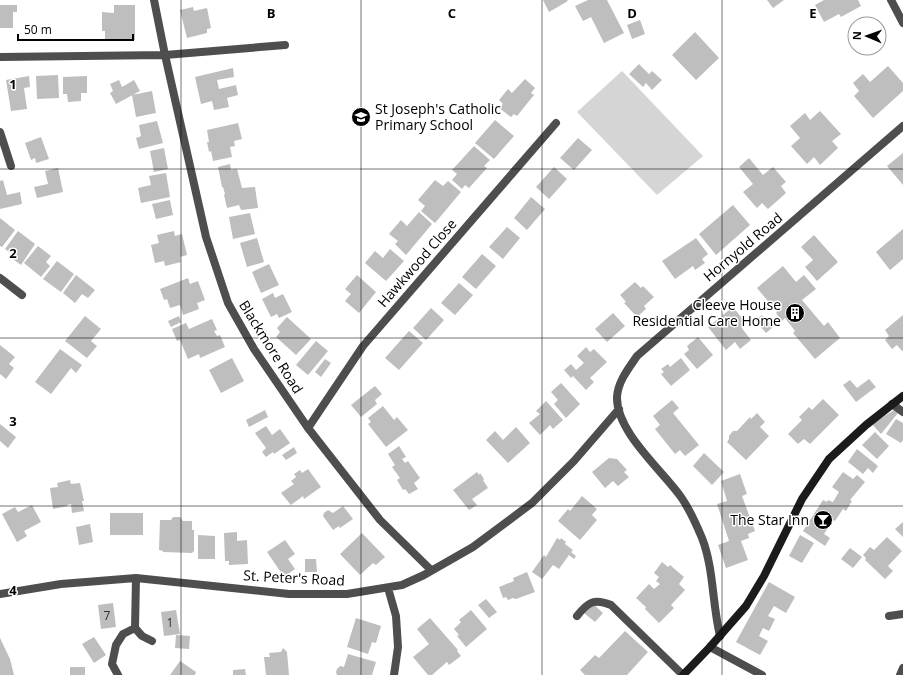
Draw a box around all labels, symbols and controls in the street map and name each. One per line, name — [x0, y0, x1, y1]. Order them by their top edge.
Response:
text: B — [267, 4, 276, 22]
text: C — [448, 4, 456, 22]
text: D — [627, 4, 637, 22]
text: E — [809, 4, 817, 22]
scale bar — [18, 16, 133, 42]
north arrow — [847, 16, 887, 56]
text: 50 m — [24, 21, 52, 38]
text: N — [849, 31, 864, 40]
text: 1 — [9, 75, 17, 93]
place label: St Joseph's Catholic Primary School — [375, 99, 501, 134]
school or university icon: St Joseph's Catholic Primary School — [350, 106, 372, 128]
street label: Hornyold Road — [699, 208, 786, 285]
street label: Hawkwood Close — [373, 214, 460, 311]
text: 2 — [9, 244, 17, 262]
place label: Cleeve House Residential Care Home — [632, 295, 781, 330]
street label: Blackmore Road — [235, 297, 308, 397]
building icon: Cleeve House Residential Care Home — [784, 302, 806, 324]
text: 3 — [9, 412, 17, 430]
bar icon: The Star Inn — [812, 509, 834, 531]
place label: The Star Inn — [730, 510, 809, 529]
street label: St. Peter's Road — [243, 565, 345, 590]
text: 4 — [9, 581, 17, 599]
house number: 7 — [104, 607, 111, 624]
house number: 1 — [167, 614, 173, 631]

